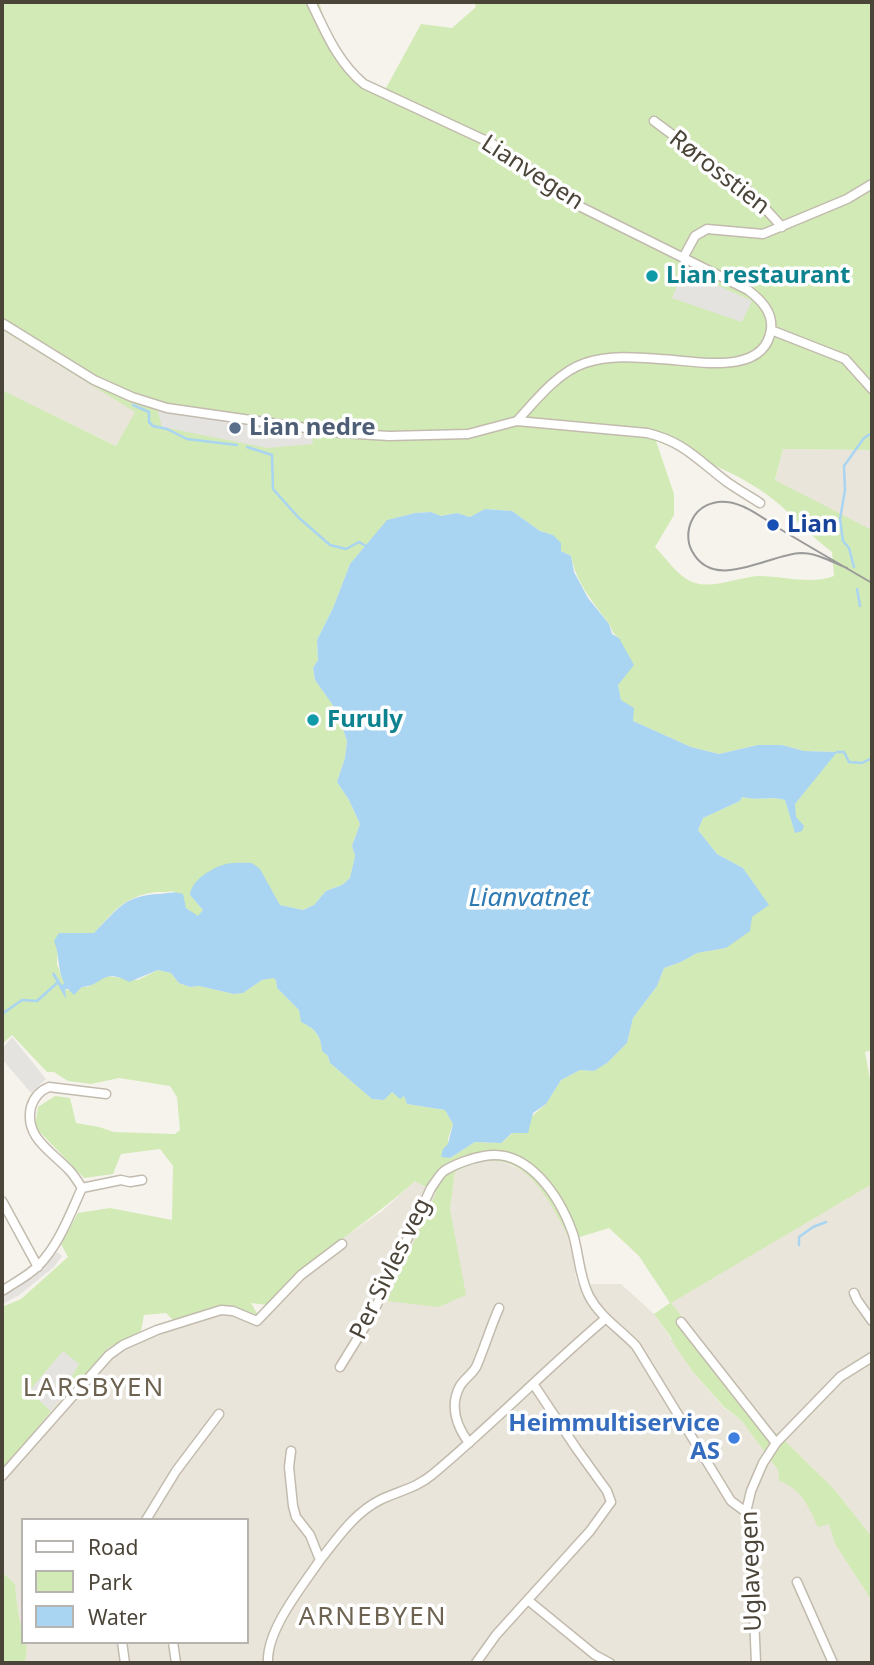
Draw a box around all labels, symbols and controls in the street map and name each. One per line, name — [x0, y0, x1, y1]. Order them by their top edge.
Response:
street label: Rørosstien — [663, 125, 775, 221]
street label: Lianvegen — [476, 129, 588, 217]
place label: Lian restaurant — [666, 262, 850, 290]
marker: Lian restaurant — [644, 268, 660, 284]
place label: Lian nedre — [249, 414, 375, 442]
marker: Lian nedre — [227, 420, 243, 436]
place label: Lian — [787, 511, 838, 539]
marker: Lian — [765, 517, 781, 533]
place label: Furuly — [327, 706, 403, 734]
marker: Furuly — [305, 712, 321, 728]
water label: Lianvatnet — [468, 883, 590, 915]
street label: Per Sivles veg — [344, 1194, 438, 1344]
district label: LARSBYEN — [24, 1373, 164, 1405]
place label: Heimmultiservice AS — [508, 1410, 720, 1466]
marker: Heimmultiservice AS — [726, 1430, 742, 1446]
street label: Uglavegen — [736, 1510, 768, 1632]
legend — [21, 1518, 248, 1644]
text: Road — [88, 1533, 138, 1561]
text: Park — [88, 1568, 132, 1596]
district label: ARNEBYEN — [300, 1602, 446, 1634]
text: Water — [88, 1603, 147, 1631]

